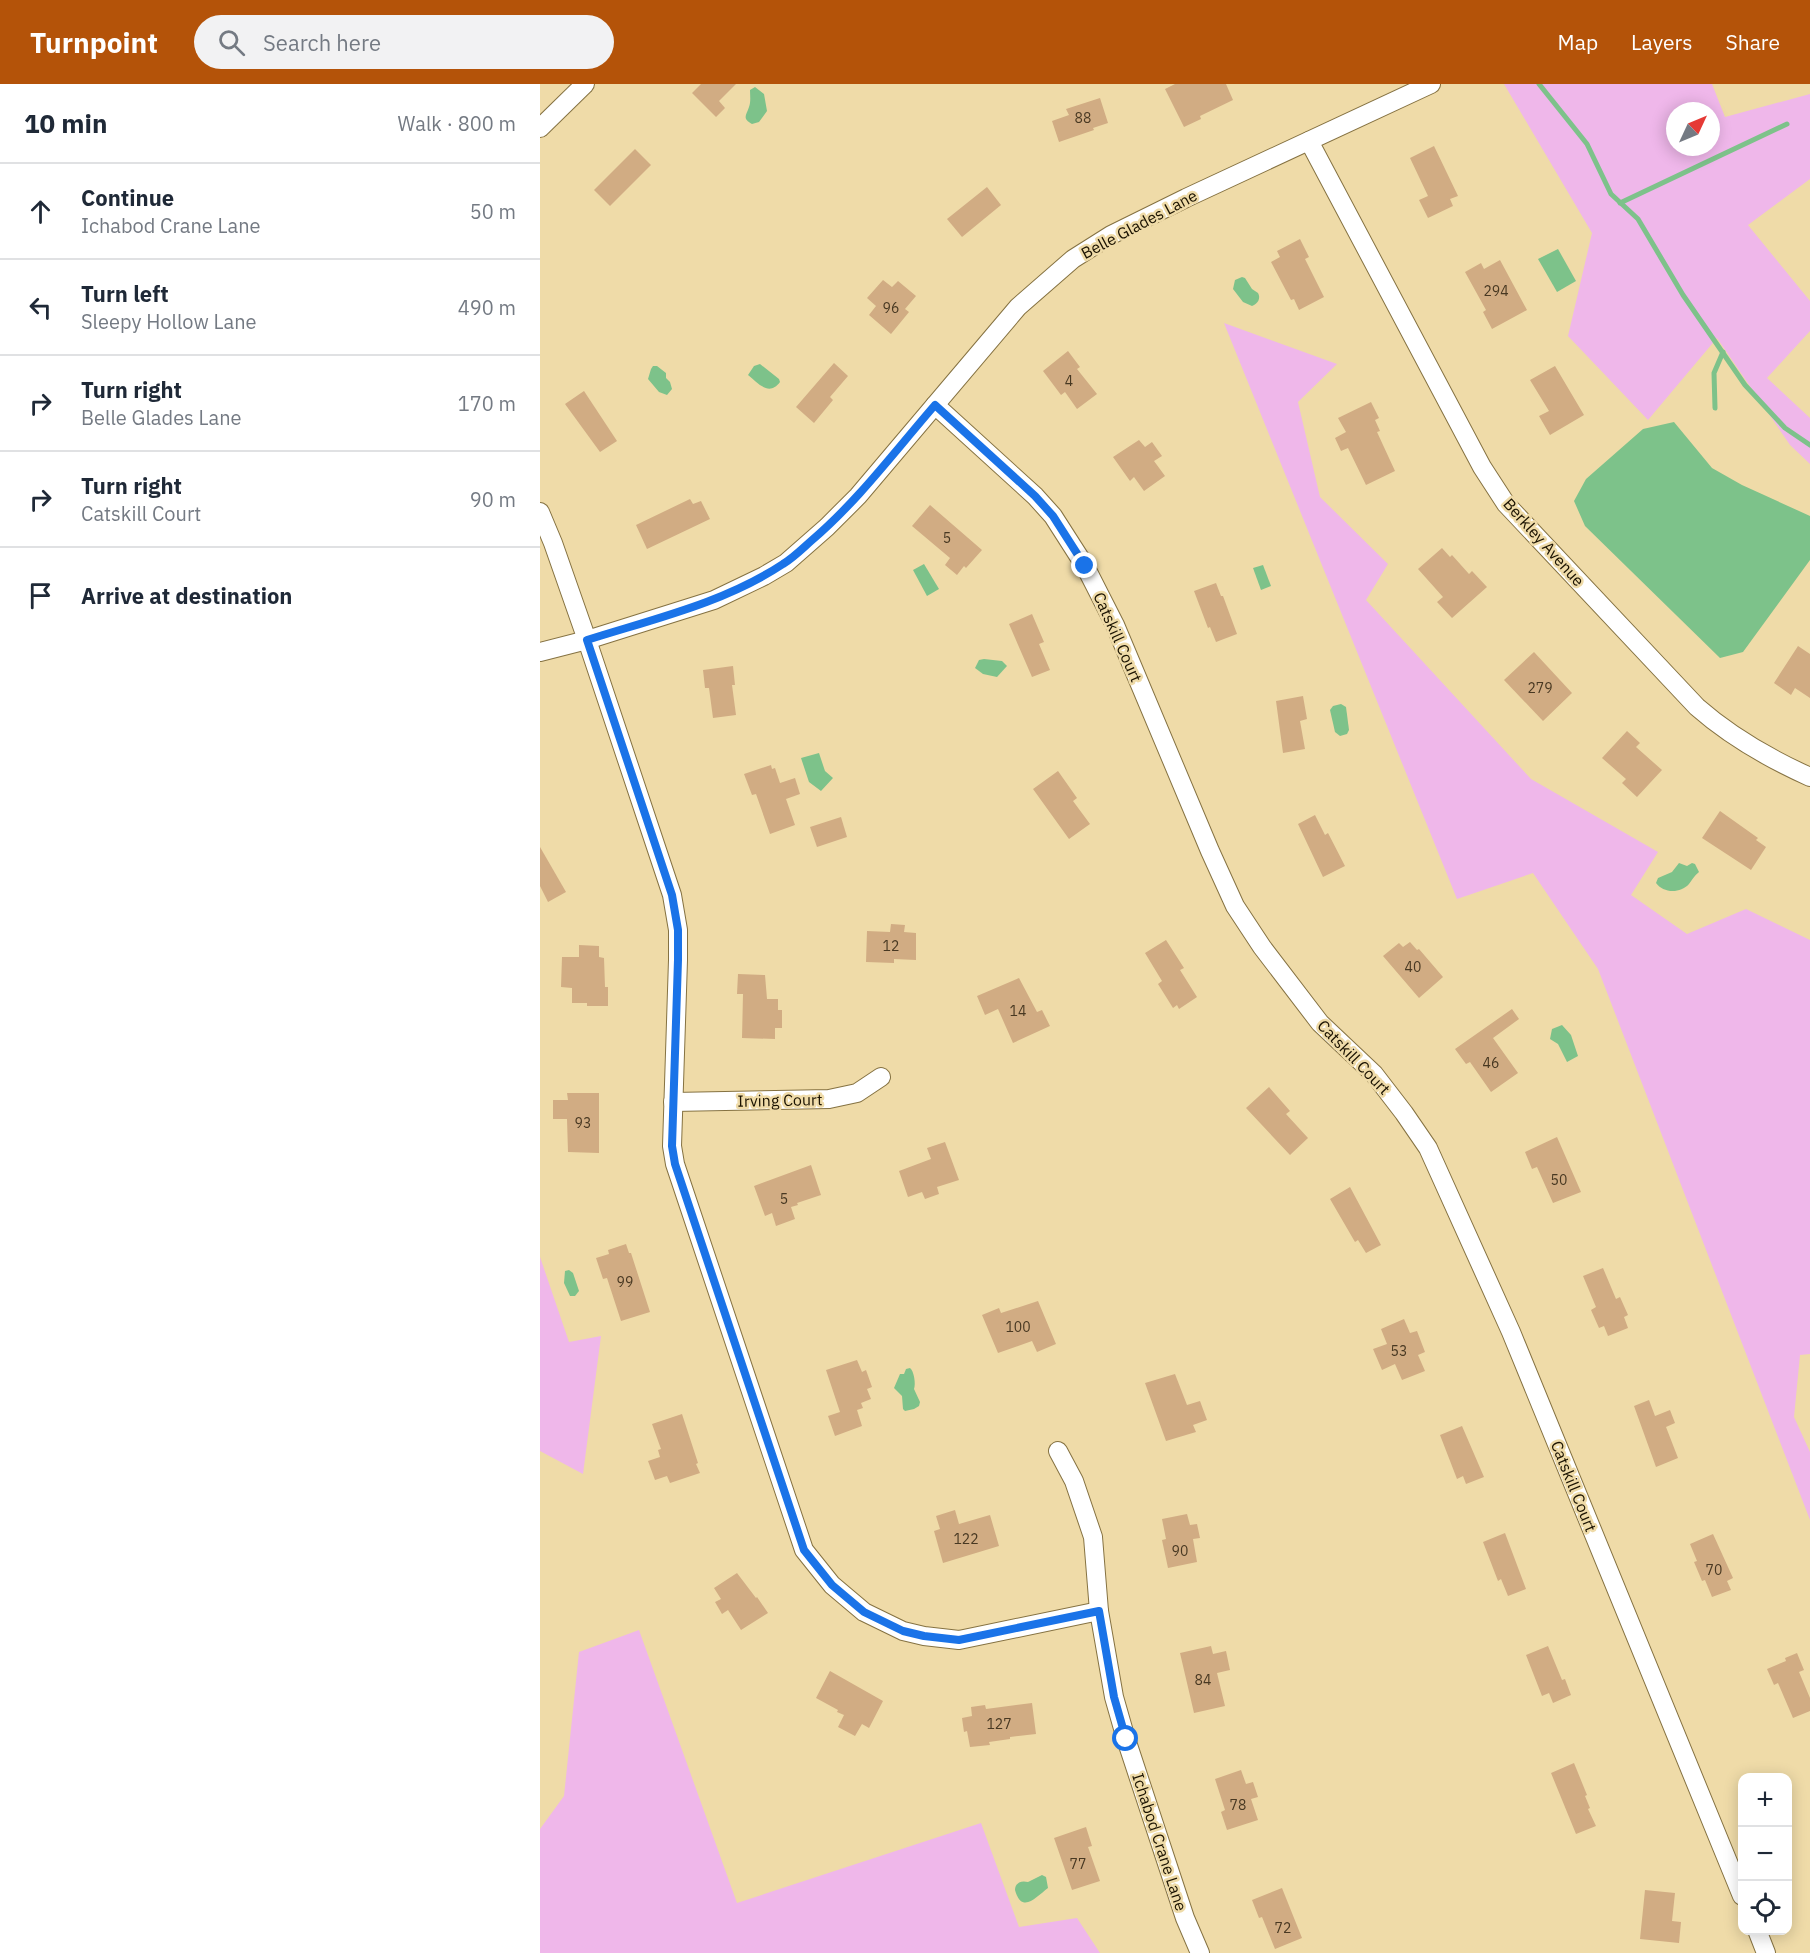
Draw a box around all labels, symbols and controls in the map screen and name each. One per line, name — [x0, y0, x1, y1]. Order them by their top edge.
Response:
search box — [194, 15, 614, 69]
text: Turnpoint — [30, 24, 158, 61]
icon: search — [215, 26, 248, 59]
text: Search here — [263, 28, 381, 57]
text: Map — [1558, 28, 1598, 56]
text: Layers — [1631, 28, 1693, 56]
text: Share — [1726, 28, 1780, 56]
north arrow — [1666, 102, 1720, 156]
text: 10 min — [24, 106, 108, 140]
house number: 88 — [1075, 109, 1091, 127]
text: Walk · 800 m — [398, 110, 516, 137]
text: Continue — [81, 183, 174, 212]
street label: Belle Glades Lane — [1078, 185, 1201, 263]
icon: ahead — [24, 195, 57, 228]
text: 50 m — [470, 198, 516, 225]
text: Ichabod Crane Lane — [81, 212, 261, 239]
text: Turn left — [81, 279, 169, 308]
house number: 294 — [1483, 282, 1509, 300]
icon: left — [24, 291, 57, 324]
text: 490 m — [458, 294, 516, 321]
house number: 96 — [883, 299, 899, 317]
text: Sleepy Hollow Lane — [81, 308, 257, 335]
house number: 4 — [1065, 372, 1073, 390]
text: Turn right — [81, 375, 182, 404]
icon: right — [24, 387, 57, 420]
text: 170 m — [458, 390, 516, 417]
text: Belle Glades Lane — [81, 404, 242, 431]
text: Turn right — [81, 471, 182, 500]
icon: right — [24, 483, 57, 516]
text: 90 m — [470, 486, 516, 513]
street label: Berkley Avenue — [1499, 494, 1589, 590]
text: Catskill Court — [81, 500, 201, 527]
house number: 5 — [943, 529, 951, 547]
route end — [1071, 552, 1097, 578]
icon: arrive — [24, 579, 57, 612]
text: Arrive at destination — [81, 581, 292, 610]
street label: Catskill Court — [1089, 589, 1147, 685]
house number: 279 — [1527, 679, 1553, 697]
house number: 12 — [883, 937, 899, 955]
house number: 40 — [1405, 958, 1421, 976]
house number: 14 — [1010, 1002, 1026, 1020]
street label: Catskill Court — [1313, 1015, 1395, 1099]
house number: 46 — [1483, 1054, 1499, 1072]
street label: Irving Court — [737, 1089, 823, 1111]
house number: 93 — [575, 1114, 591, 1132]
house number: 50 — [1551, 1171, 1567, 1189]
house number: 5 — [780, 1190, 788, 1208]
house number: 99 — [617, 1273, 633, 1291]
house number: 100 — [1005, 1318, 1031, 1336]
house number: 53 — [1391, 1342, 1407, 1360]
street label: Catskill Court — [1547, 1438, 1601, 1534]
house number: 122 — [953, 1530, 979, 1548]
house number: 90 — [1172, 1542, 1188, 1560]
house number: 70 — [1706, 1561, 1722, 1579]
house number: 84 — [1195, 1671, 1211, 1689]
house number: 127 — [986, 1715, 1012, 1733]
route start — [1112, 1725, 1138, 1751]
street label: Ichabod Crane Lane — [1128, 1771, 1192, 1914]
map controls — [1738, 1773, 1792, 1935]
button: + — [1738, 1773, 1792, 1827]
house number: 78 — [1230, 1796, 1246, 1814]
button: − — [1738, 1827, 1792, 1881]
house number: 77 — [1070, 1855, 1086, 1873]
button: locate — [1738, 1881, 1792, 1935]
house number: 72 — [1275, 1919, 1291, 1937]

